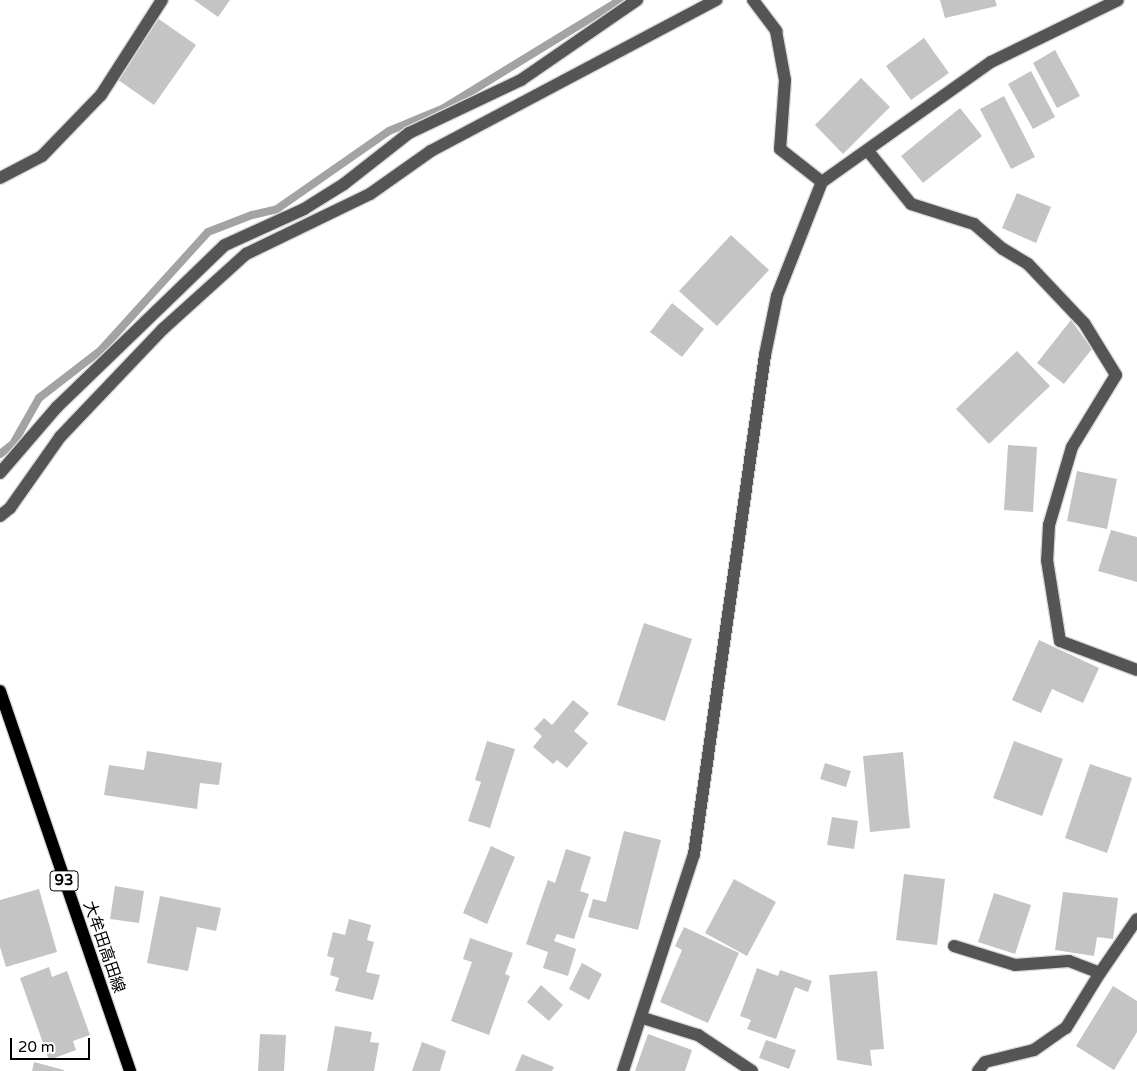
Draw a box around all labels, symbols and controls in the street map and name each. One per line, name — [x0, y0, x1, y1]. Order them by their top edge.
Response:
road number: 93 — [49, 868, 79, 894]
street label: 大牟田高田線 — [79, 898, 129, 996]
scale bar — [12, 1028, 92, 1060]
text: 20 m — [18, 1038, 55, 1056]

